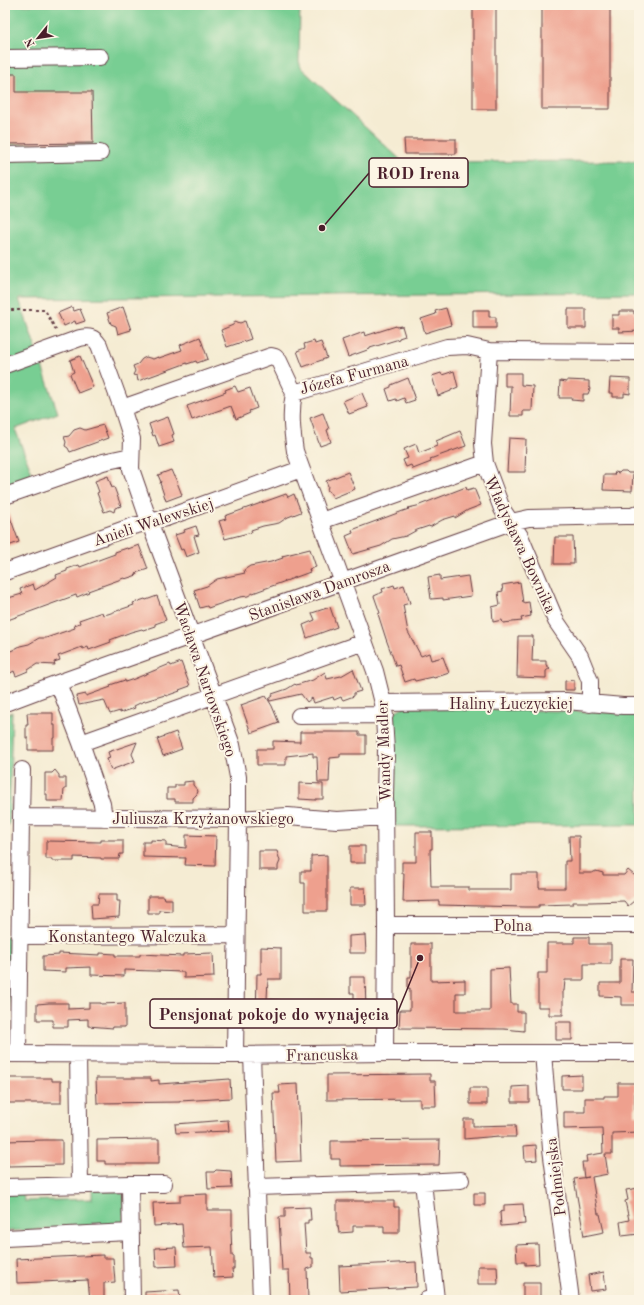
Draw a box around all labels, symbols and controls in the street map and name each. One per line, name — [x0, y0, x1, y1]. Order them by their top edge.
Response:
north arrow — [18, 18, 58, 58]
text: N — [23, 35, 38, 49]
callout: ROD Irena — [369, 158, 468, 187]
text: ROD Irena — [376, 166, 460, 183]
street label: Józefa Furmana — [298, 354, 411, 398]
street label: Władysława Bownika — [480, 474, 558, 616]
street label: Anieli Walewskiej — [91, 496, 216, 550]
street label: Stanisława Damrosza — [247, 559, 393, 625]
street label: Wacława Nartowskiego — [170, 600, 238, 759]
street label: Haliny Łuczyckiej — [449, 697, 573, 713]
street label: Wandy Madler — [375, 699, 395, 802]
street label: Juliusza Krzyżanowskiego — [112, 812, 294, 828]
street label: Polna — [494, 919, 533, 935]
street label: Konstantego Walczuka — [48, 930, 206, 946]
callout: Pensjonat pokoje do wynajęcia — [150, 999, 397, 1028]
text: Pensjonat pokoje do wynajęcia — [159, 1007, 390, 1024]
street label: Francuska — [286, 1047, 359, 1065]
street label: Podmiejska — [544, 1136, 570, 1217]

